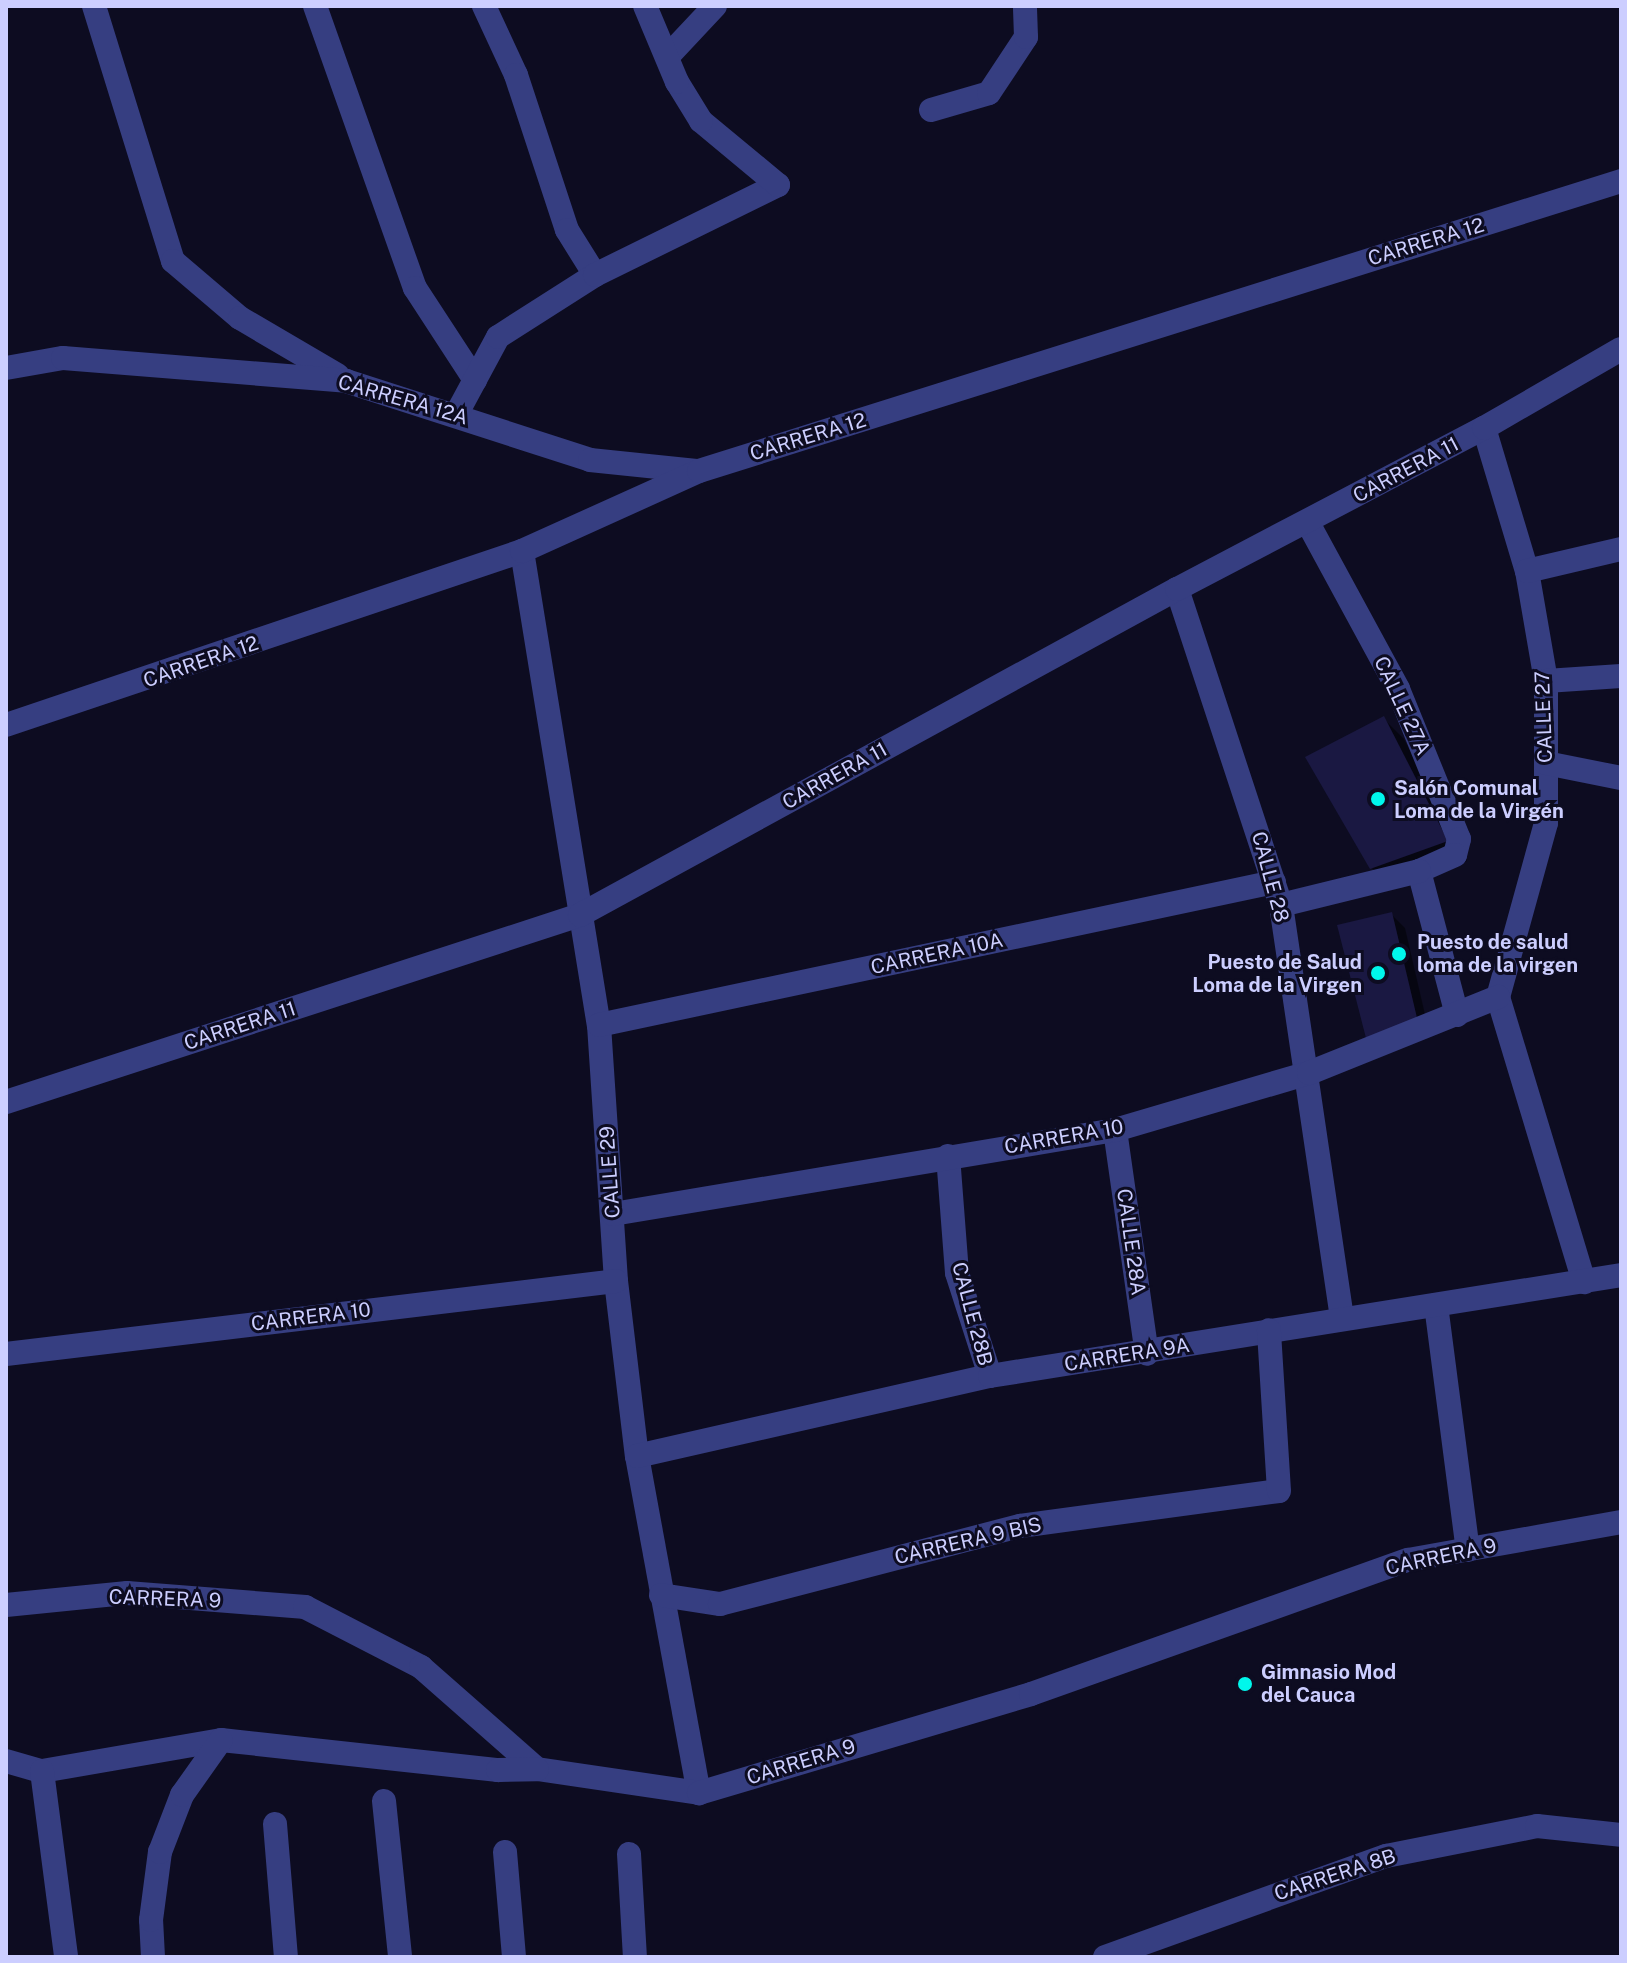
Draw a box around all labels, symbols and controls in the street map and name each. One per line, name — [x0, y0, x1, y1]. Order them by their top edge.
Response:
street label: CARRERA 12 — [1365, 213, 1487, 271]
street label: CARRERA 12A — [335, 370, 471, 430]
street label: CARRERA 12 — [747, 408, 869, 466]
street label: CARRERA 11 — [1349, 432, 1463, 508]
street label: CARRERA 12 — [140, 631, 262, 693]
street label: CALLE 27A — [1369, 653, 1435, 759]
street label: CALLE 27 — [1530, 671, 1558, 763]
street label: CARRERA 11 — [778, 737, 892, 815]
place label: Salón Comunal Loma de la Virgén — [1394, 776, 1564, 823]
marker: Salón Comunal Loma de la Virgén — [1369, 790, 1387, 808]
street label: CALLE 28 — [1246, 829, 1294, 925]
street label: CARRERA 10A — [869, 928, 1005, 980]
place label: Puesto de salud loma de la virgen — [1417, 930, 1578, 977]
marker: Puesto de salud loma de la virgen — [1388, 943, 1410, 965]
place label: Puesto de Salud Loma de la Virgen — [1192, 950, 1362, 997]
marker: Puesto de Salud Loma de la Virgen — [1369, 964, 1387, 982]
street label: CARRERA 11 — [181, 997, 299, 1055]
street label: CARRERA 10 — [1003, 1115, 1125, 1159]
street label: CALLE 29 — [595, 1125, 625, 1219]
street label: CALLE 28A — [1112, 1187, 1150, 1297]
street label: CALLE 28B — [947, 1260, 997, 1368]
street label: CARRERA 10 — [250, 1298, 372, 1336]
street label: CARRERA 9A — [1063, 1333, 1191, 1377]
street label: CARRERA 9 BIS — [892, 1512, 1044, 1570]
street label: CARRERA 9 — [1384, 1534, 1498, 1580]
street label: CARRERA 9 — [108, 1585, 222, 1613]
place label: Gimnasio Mod del Cauca — [1261, 1660, 1396, 1707]
marker: Gimnasio Mod del Cauca — [1236, 1675, 1254, 1693]
street label: CARRERA 9 — [744, 1734, 858, 1790]
street label: CARRERA 8B — [1271, 1844, 1399, 1906]

